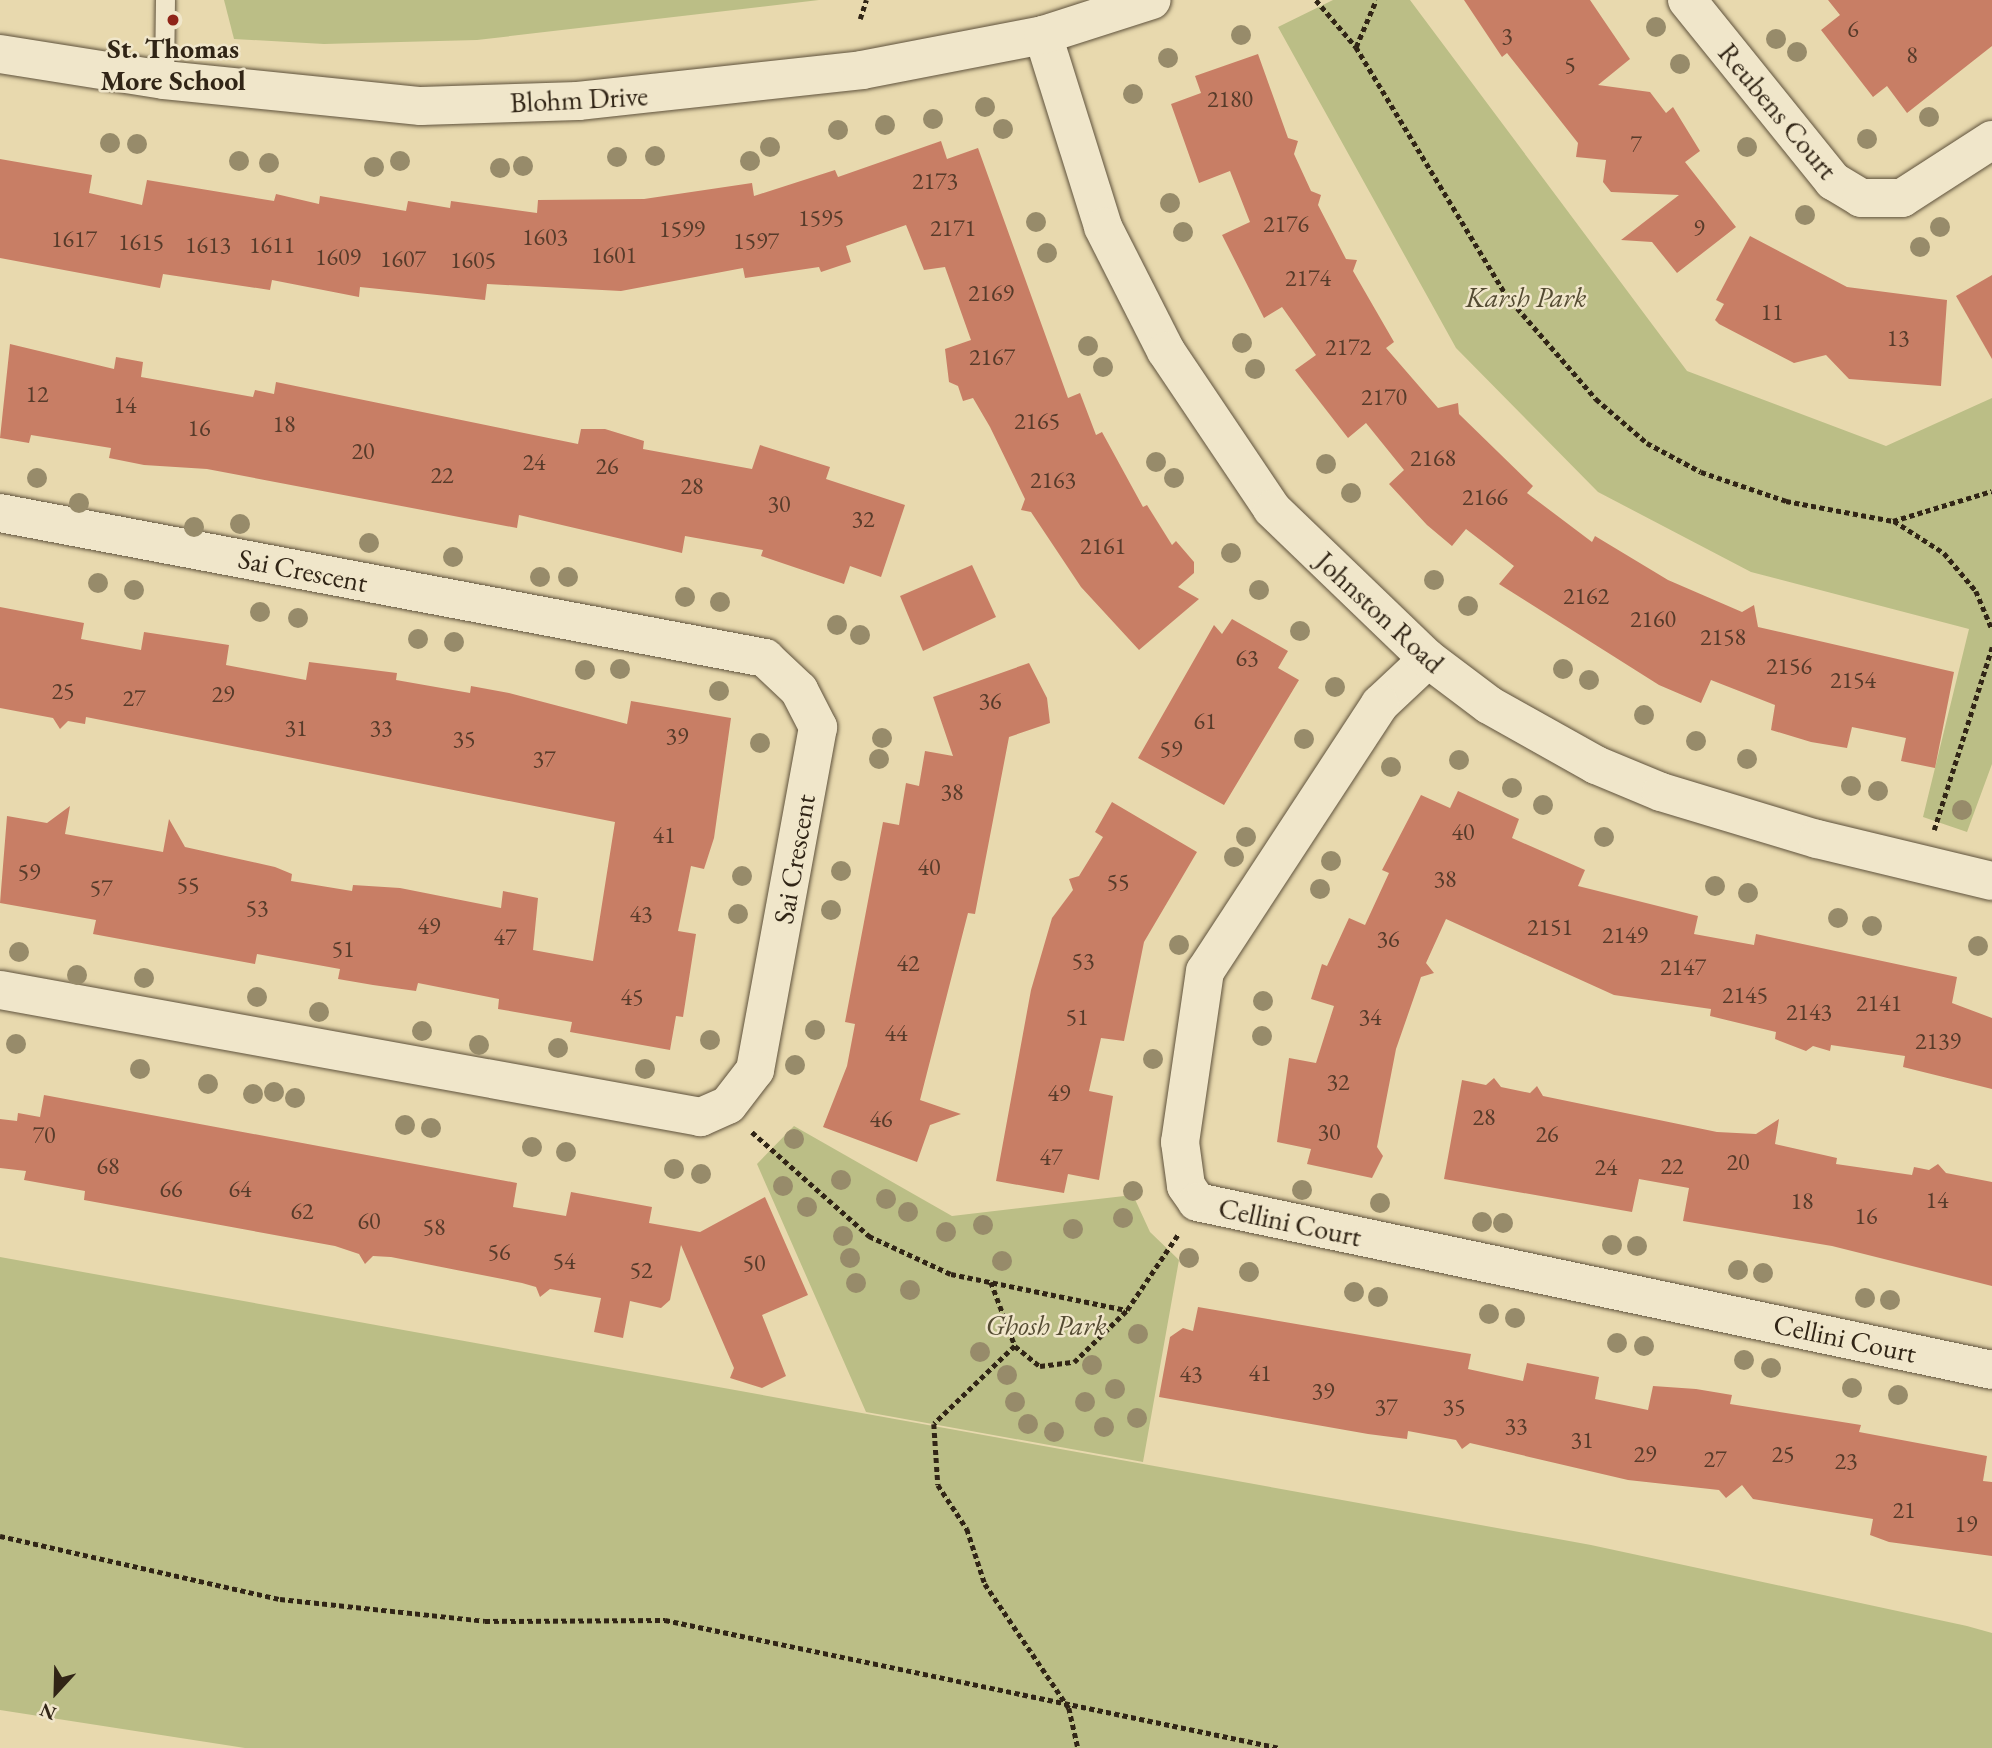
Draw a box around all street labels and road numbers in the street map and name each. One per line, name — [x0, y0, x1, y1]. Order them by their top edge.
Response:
street label: Reubens Court — [1711, 36, 1845, 186]
street label: Blohm Drive — [509, 79, 649, 119]
street label: Sai Crescent — [235, 541, 371, 599]
street label: Johnston Road — [1309, 544, 1451, 680]
street label: Sai Crescent — [766, 791, 822, 927]
street label: Cellini Court — [1216, 1190, 1364, 1254]
street label: Cellini Court — [1771, 1306, 1919, 1370]

